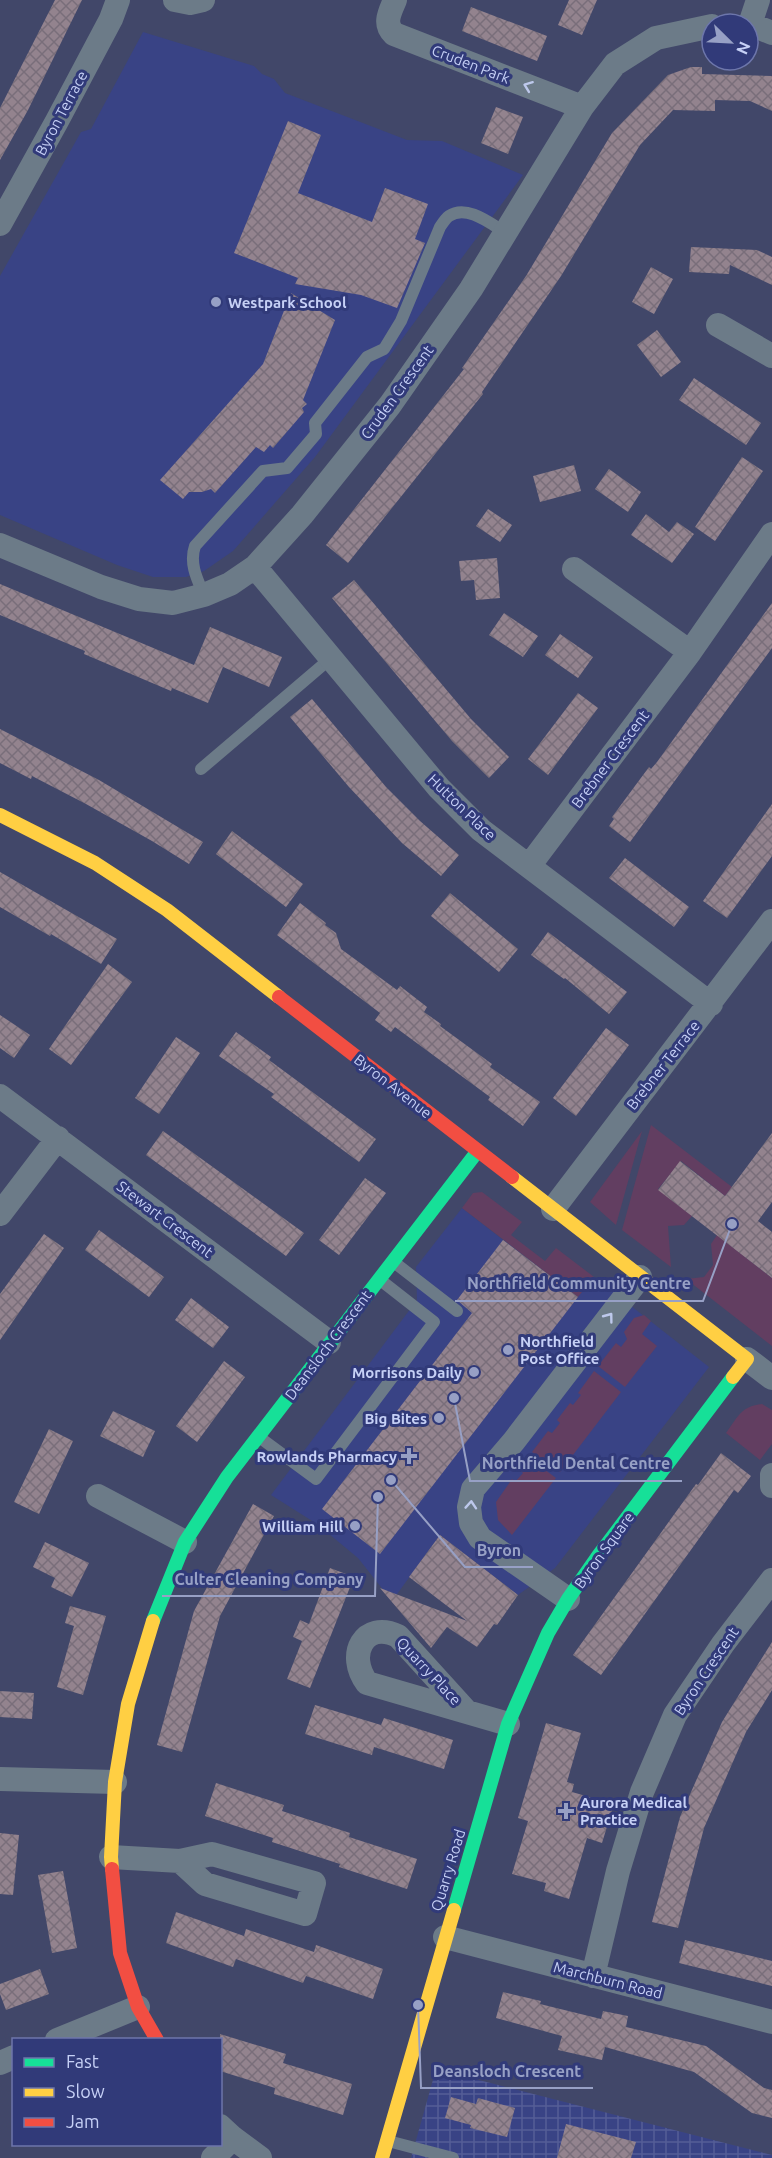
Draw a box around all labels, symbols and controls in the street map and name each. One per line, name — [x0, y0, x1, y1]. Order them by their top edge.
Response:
north arrow — [700, 12, 760, 72]
text: N — [733, 39, 754, 57]
street label: Cruden Park — [430, 41, 513, 87]
street label: Byron Terrace — [32, 68, 90, 158]
one-way arrow — [523, 81, 534, 93]
place label: Westpark School — [228, 294, 347, 311]
marker: Westpark School — [209, 295, 223, 309]
street label: Cruden Crescent — [357, 342, 437, 442]
street label: Brebner Crescent — [568, 707, 652, 811]
street label: Hutton Place — [425, 771, 499, 843]
street label: Brebner Terrace — [623, 1017, 703, 1113]
street label: Byron Avenue — [351, 1050, 435, 1122]
street label: Stewart Crescent — [114, 1177, 216, 1261]
callout: Northfield Community Centre — [455, 1267, 703, 1301]
text: Northfield Community Centre — [467, 1274, 691, 1292]
street label: Deansloch Crescent — [281, 1287, 375, 1403]
one-way arrow — [602, 1312, 613, 1323]
place label: Northfield Post Office — [520, 1333, 599, 1367]
marker: Northfield Post Office — [501, 1343, 515, 1357]
place label: Morrisons Daily — [352, 1364, 462, 1381]
marker: Morrisons Daily — [467, 1365, 481, 1379]
place label: Big Bites — [364, 1410, 427, 1427]
marker: Big Bites — [432, 1411, 446, 1425]
callout: Northfield Dental Centre — [470, 1447, 682, 1481]
place label: Rowlands Pharmacy — [256, 1448, 397, 1465]
marker: Rowlands Pharmacy — [402, 1449, 416, 1463]
text: Northfield Dental Centre — [482, 1454, 670, 1472]
one-way arrow — [464, 1501, 477, 1510]
street label: Byron Square — [571, 1509, 637, 1591]
place label: William Hill — [262, 1518, 343, 1535]
marker: William Hill — [348, 1519, 362, 1533]
callout: Byron — [465, 1533, 533, 1567]
text: Byron — [477, 1541, 521, 1559]
callout: Culter Cleaning Company — [162, 1562, 375, 1596]
text: Culter Cleaning Company — [174, 1570, 364, 1588]
street label: Byron Crescent — [670, 1624, 742, 1718]
street label: Quarry Place — [393, 1634, 465, 1708]
place label: Aurora Medical Practice — [580, 1794, 688, 1828]
marker: Aurora Medical Practice — [557, 1802, 575, 1820]
street label: Quarry Road — [427, 1827, 469, 1913]
street label: Marchburn Road — [552, 1958, 664, 2002]
legend — [12, 2038, 222, 2146]
text: Fast — [66, 2051, 99, 2071]
callout: Deansloch Crescent — [421, 2054, 593, 2088]
text: Deansloch Crescent — [433, 2062, 581, 2080]
text: Slow — [66, 2081, 105, 2101]
text: Jam — [66, 2111, 100, 2131]

